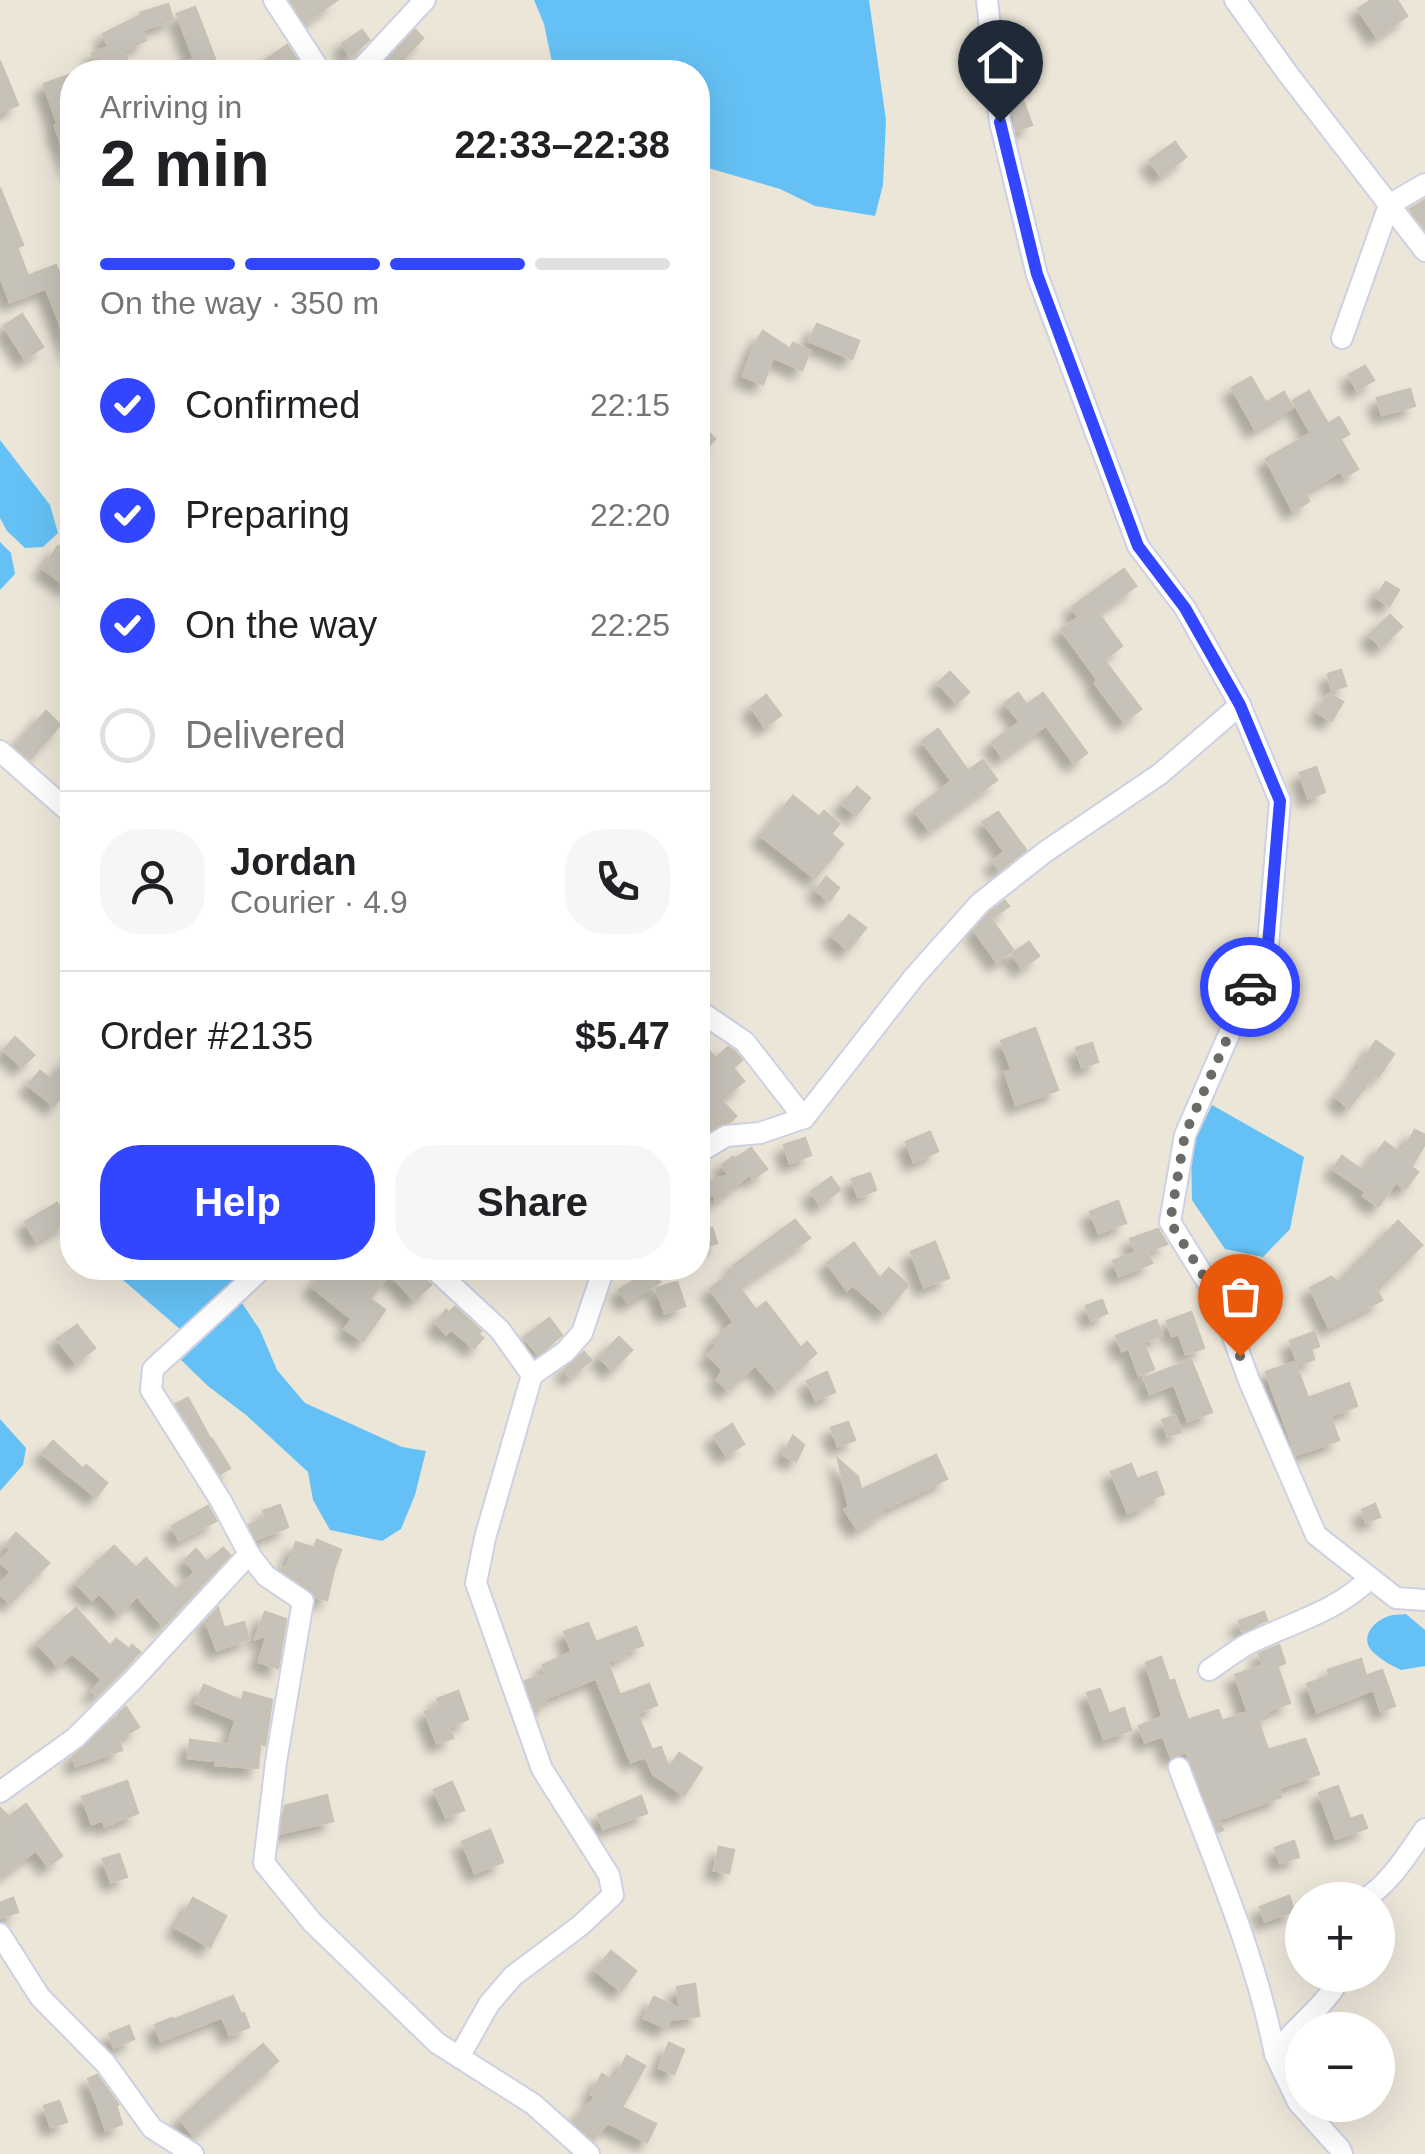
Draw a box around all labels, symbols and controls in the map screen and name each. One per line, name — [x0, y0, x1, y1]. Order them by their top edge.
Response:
pin — [958, 20, 1043, 123]
icon: home — [973, 35, 1028, 90]
text: Arriving in — [100, 89, 242, 125]
text: 22:33–22:38 — [454, 124, 670, 166]
text: 2 min — [100, 127, 270, 200]
text: On the way · 350 m — [100, 285, 379, 321]
icon: check — [100, 378, 155, 433]
text: Confirmed — [185, 384, 360, 426]
text: 22:15 — [590, 387, 670, 423]
icon: check — [100, 488, 155, 543]
text: Preparing — [185, 494, 350, 536]
text: 22:20 — [590, 497, 670, 533]
icon: check — [100, 598, 155, 653]
text: On the way — [185, 604, 377, 646]
text: 22:25 — [590, 607, 670, 643]
text: Delivered — [185, 714, 346, 756]
button: person — [100, 829, 205, 934]
button: phone — [565, 829, 670, 934]
text: Jordan — [230, 841, 357, 883]
text: Courier · 4.9 — [230, 884, 408, 920]
courier — [1200, 937, 1300, 1037]
icon: car — [1223, 960, 1278, 1015]
text: Order #2135 — [100, 1015, 313, 1057]
text: $5.47 — [575, 1015, 670, 1057]
button: Help — [100, 1145, 375, 1260]
button: Share — [395, 1145, 670, 1260]
pin — [1198, 1254, 1283, 1357]
icon: bag — [1213, 1269, 1268, 1324]
map controls — [1285, 1882, 1395, 2122]
button: + — [1285, 1882, 1395, 1992]
button: − — [1285, 2012, 1395, 2122]

